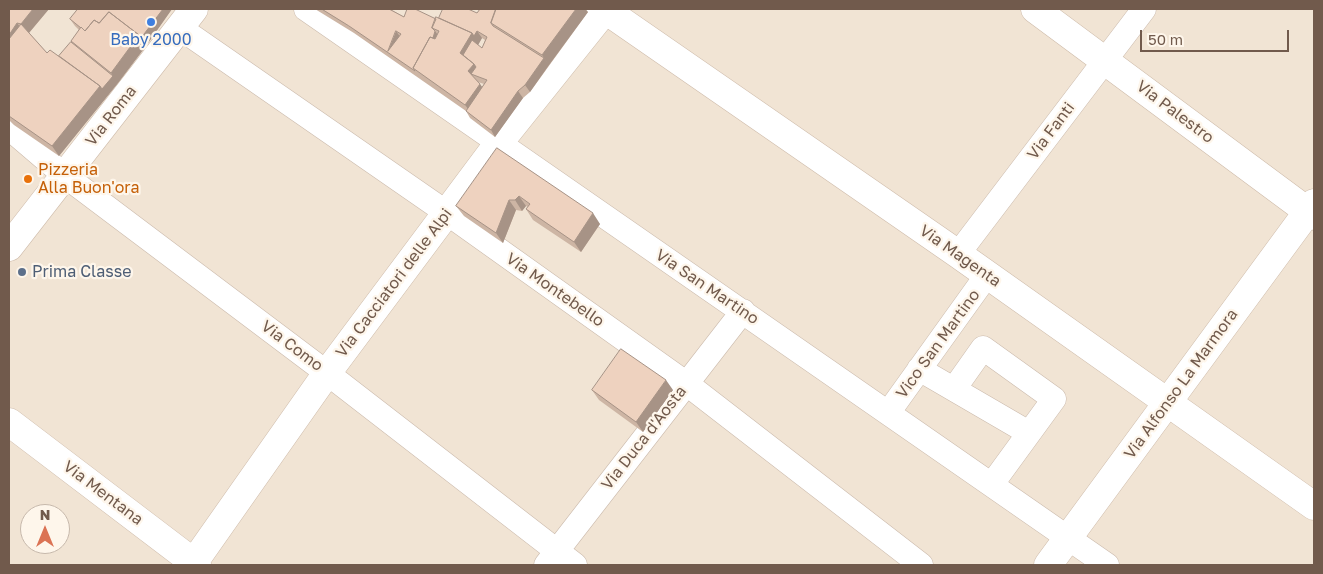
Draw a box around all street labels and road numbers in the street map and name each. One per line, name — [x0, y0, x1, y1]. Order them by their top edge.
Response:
street label: Via Palestro — [1132, 77, 1218, 147]
street label: Via Roma — [81, 82, 141, 150]
street label: Via Fanti — [1023, 99, 1079, 163]
street label: Via Cacciatori delle Alpi — [332, 205, 456, 361]
street label: Via Magenta — [916, 221, 1004, 291]
street label: Via San Martino — [652, 245, 762, 329]
street label: Via Montebello — [502, 249, 608, 331]
street label: Vico San Martino — [892, 286, 984, 402]
street label: Via Alfonso La Marmora — [1120, 305, 1242, 463]
street label: Via Como — [257, 317, 327, 375]
street label: Via Duca d'Aosta — [597, 382, 691, 494]
street label: Via Mentana — [59, 457, 147, 529]

